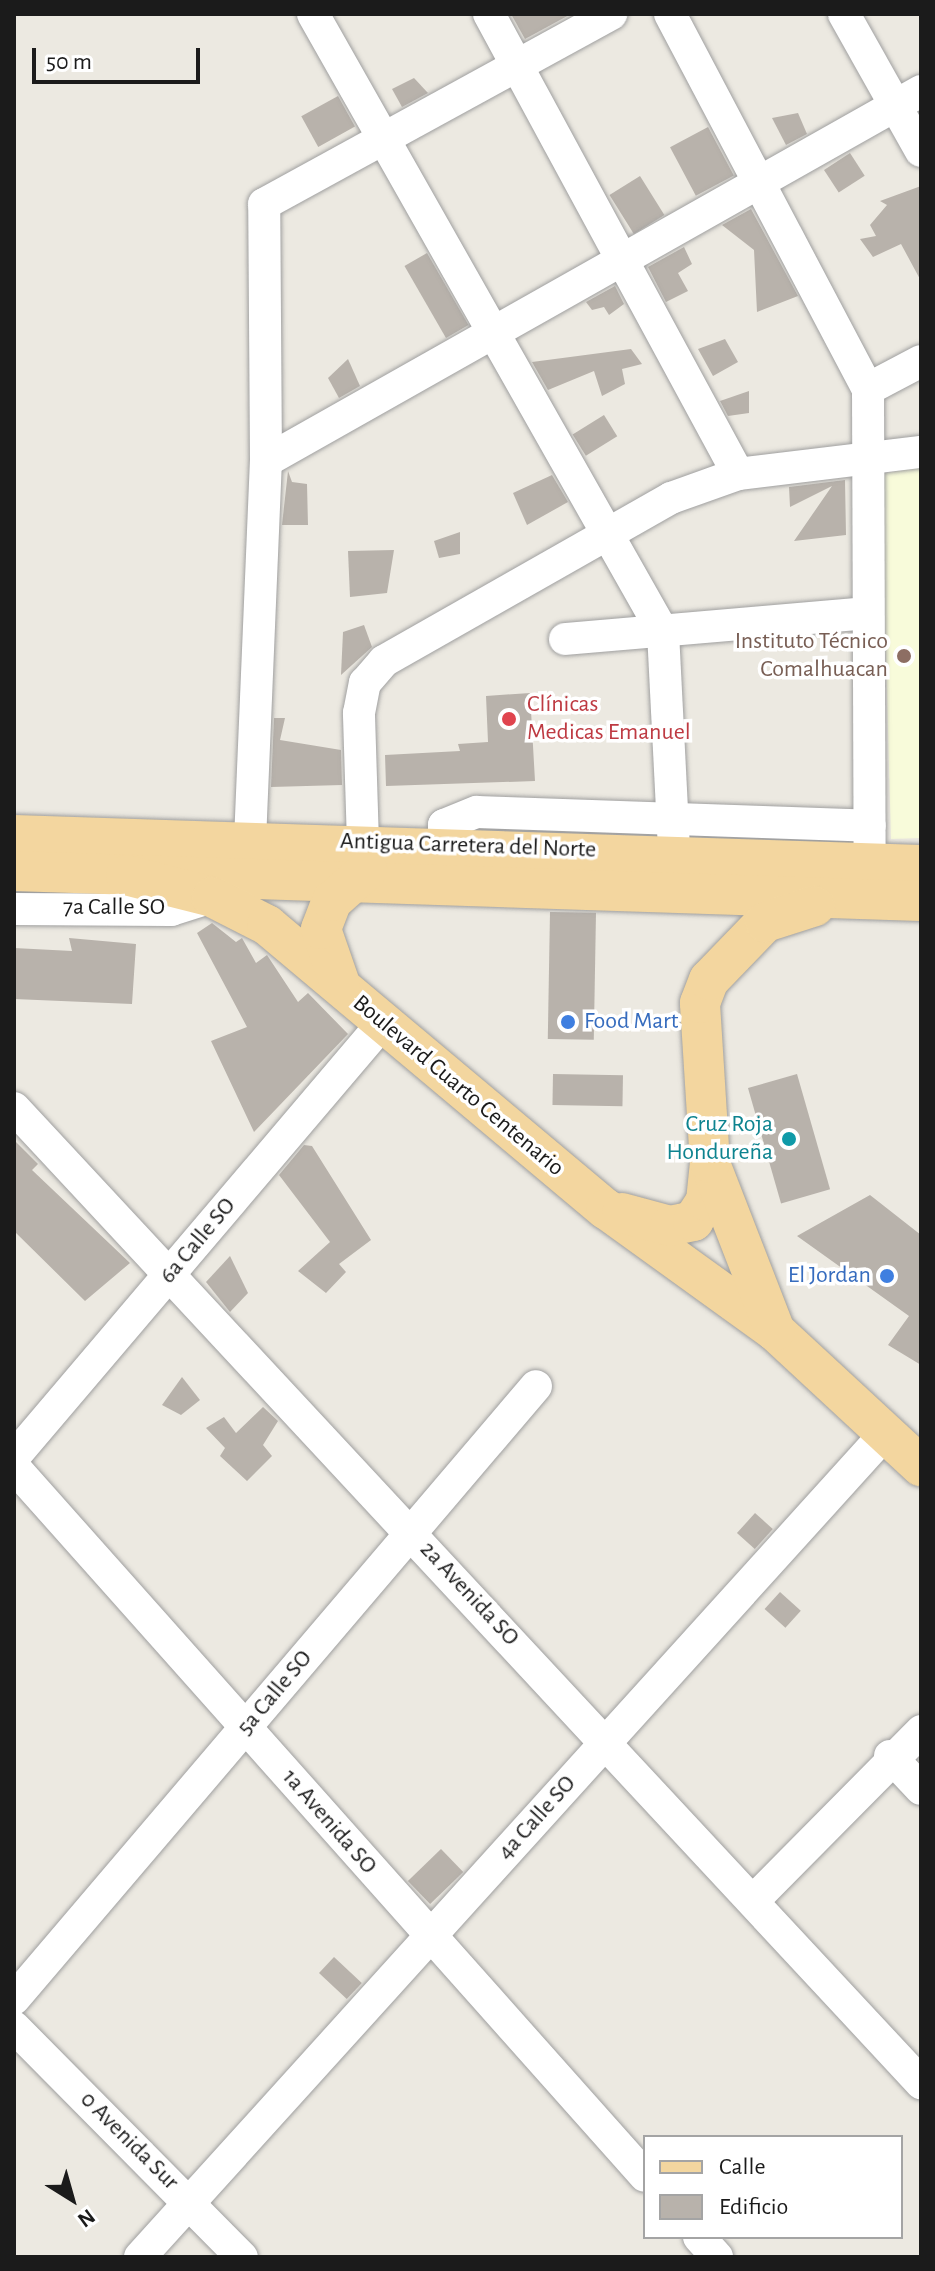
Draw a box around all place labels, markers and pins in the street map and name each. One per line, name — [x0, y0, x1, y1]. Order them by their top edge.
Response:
place label: Instituto Técnico Comalhuacan — [735, 628, 888, 684]
marker: Instituto Técnico Comalhuacan — [895, 647, 913, 665]
place label: Clínicas Medicas Emanuel — [527, 691, 691, 747]
marker: Clínicas Medicas Emanuel — [498, 708, 520, 730]
place label: Food Mart — [584, 1008, 678, 1036]
marker: Food Mart — [559, 1013, 577, 1031]
place label: Cruz Roja Hondureña — [666, 1111, 773, 1167]
marker: Cruz Roja Hondureña — [780, 1130, 798, 1148]
place label: El Jordan — [788, 1262, 871, 1290]
marker: El Jordan — [878, 1267, 896, 1285]

